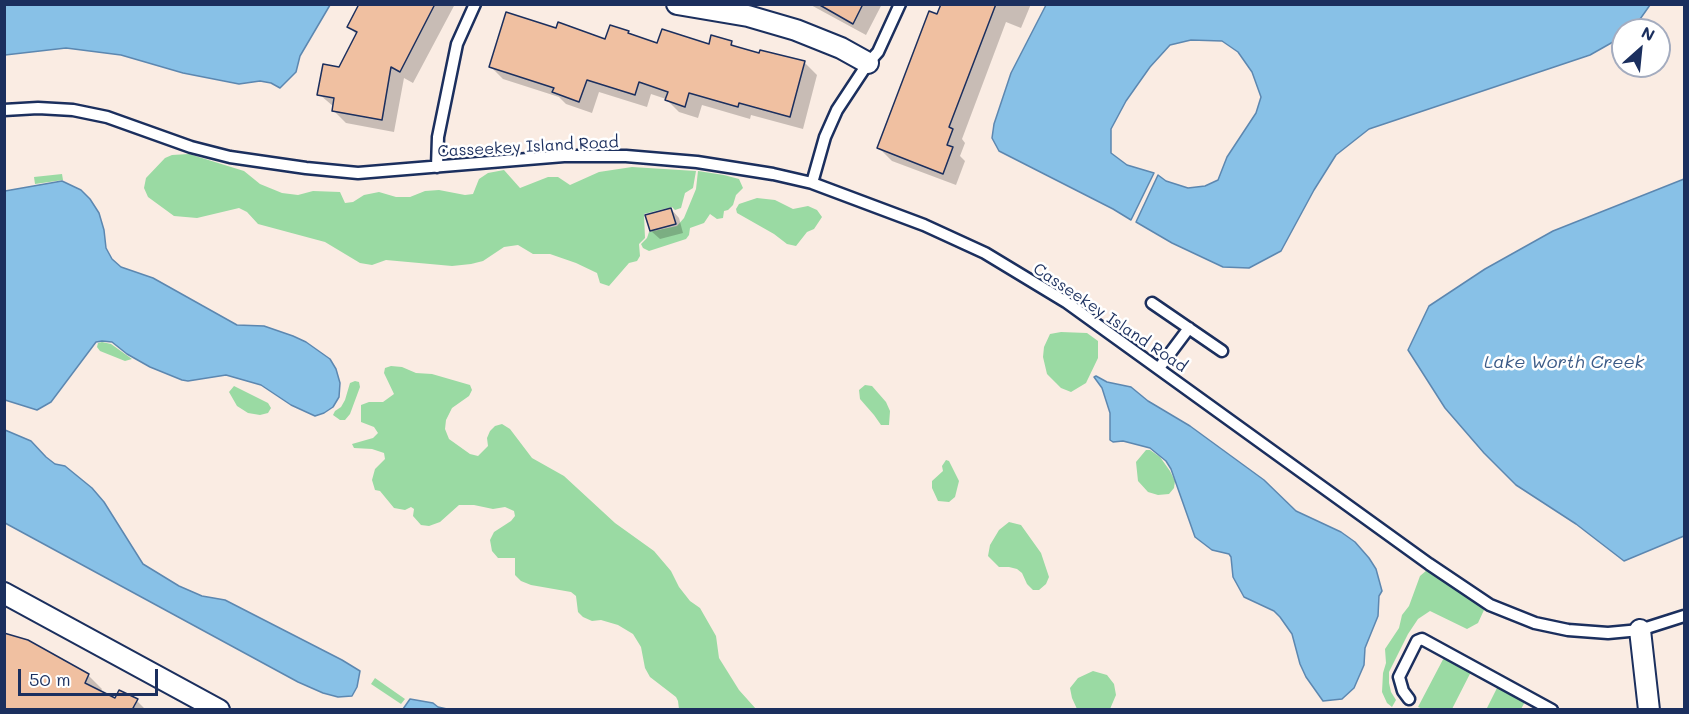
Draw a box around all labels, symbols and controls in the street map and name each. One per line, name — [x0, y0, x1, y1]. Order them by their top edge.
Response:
north arrow — [1611, 18, 1671, 78]
text: N — [1638, 21, 1659, 45]
street label: Casseekey Island Road — [437, 133, 619, 161]
street label: Casseekey Island Road — [1029, 259, 1191, 377]
water label: Lake Worth Creek — [1484, 351, 1644, 373]
scale bar — [21, 657, 160, 695]
text: 50 m — [29, 667, 71, 691]

